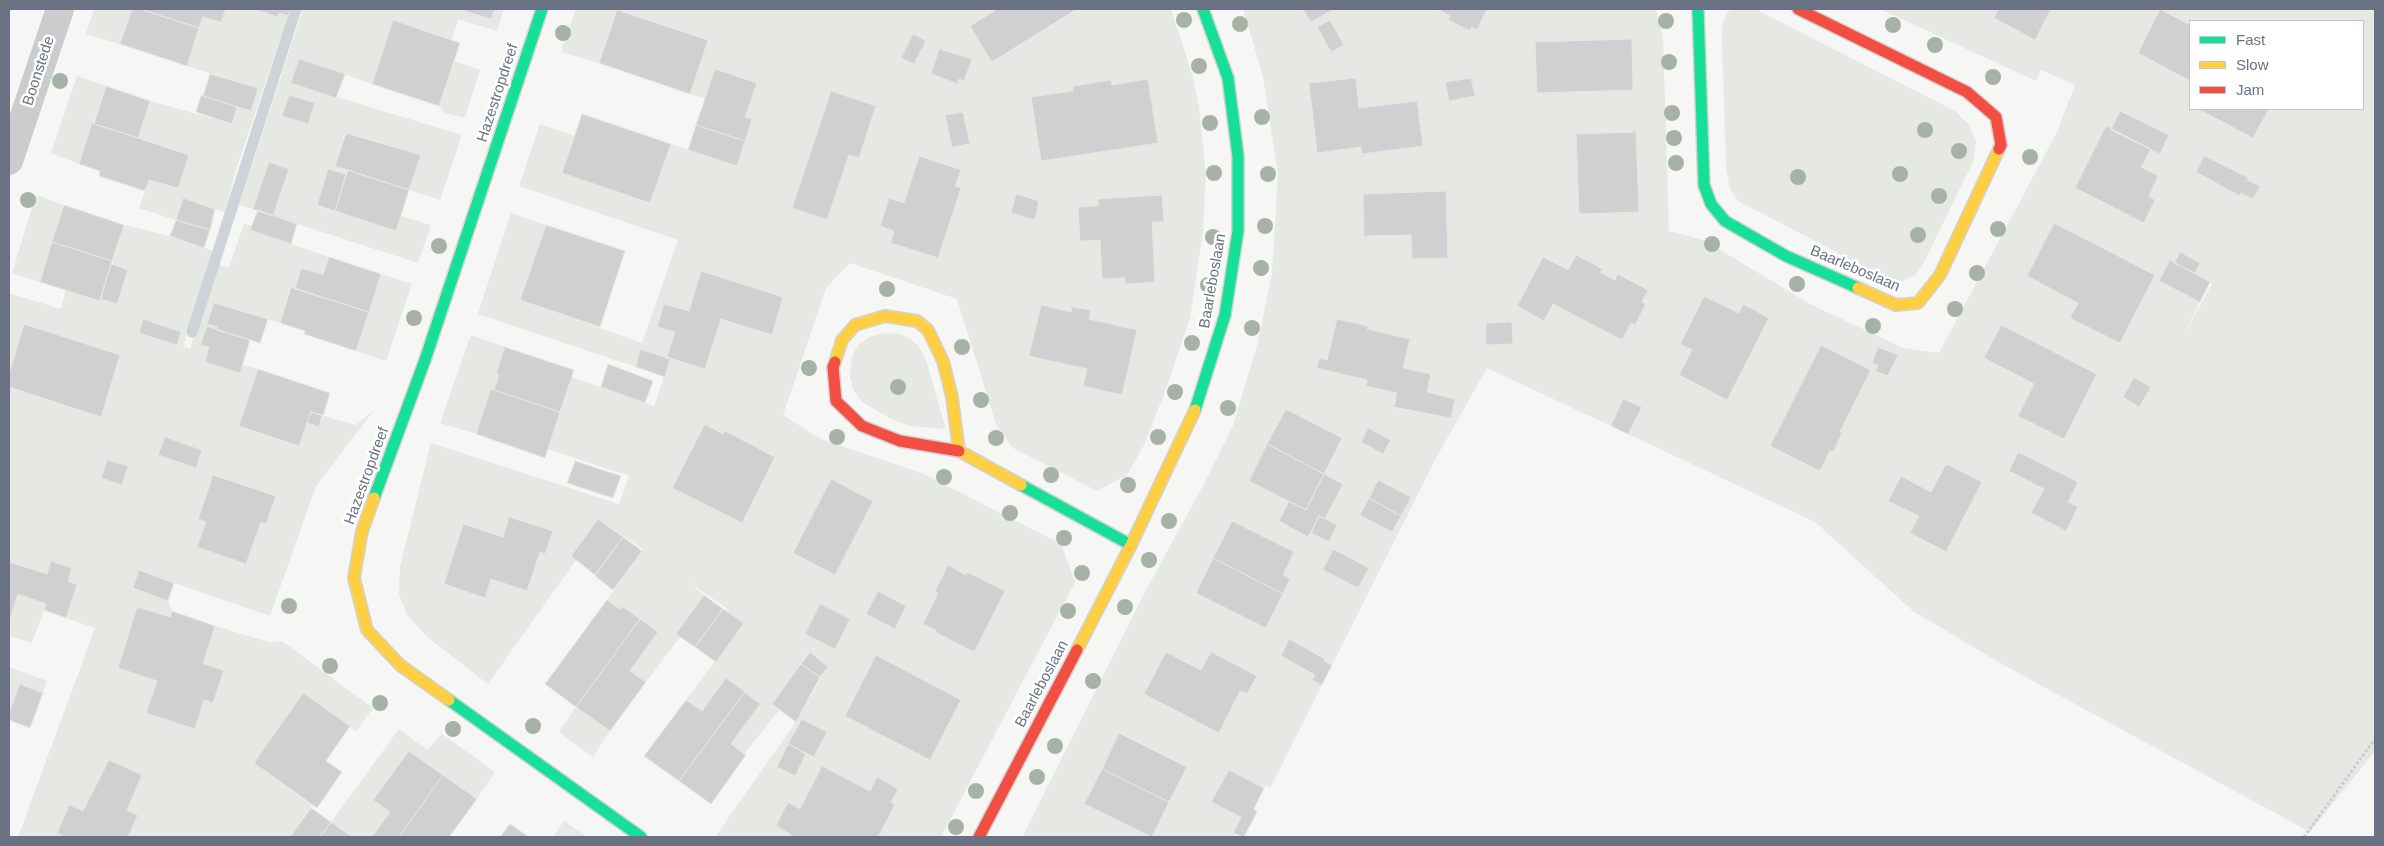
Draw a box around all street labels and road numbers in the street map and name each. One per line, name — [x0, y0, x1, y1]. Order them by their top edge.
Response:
street label: Boonstede — [19, 34, 59, 108]
street label: Hazestropdreef — [474, 41, 522, 145]
street label: Baarleboslaan — [1196, 232, 1230, 330]
street label: Baarleboslaan — [1807, 242, 1903, 296]
street label: Hazestropdreef — [341, 425, 393, 527]
street label: Baarleboslaan — [1012, 637, 1072, 731]

